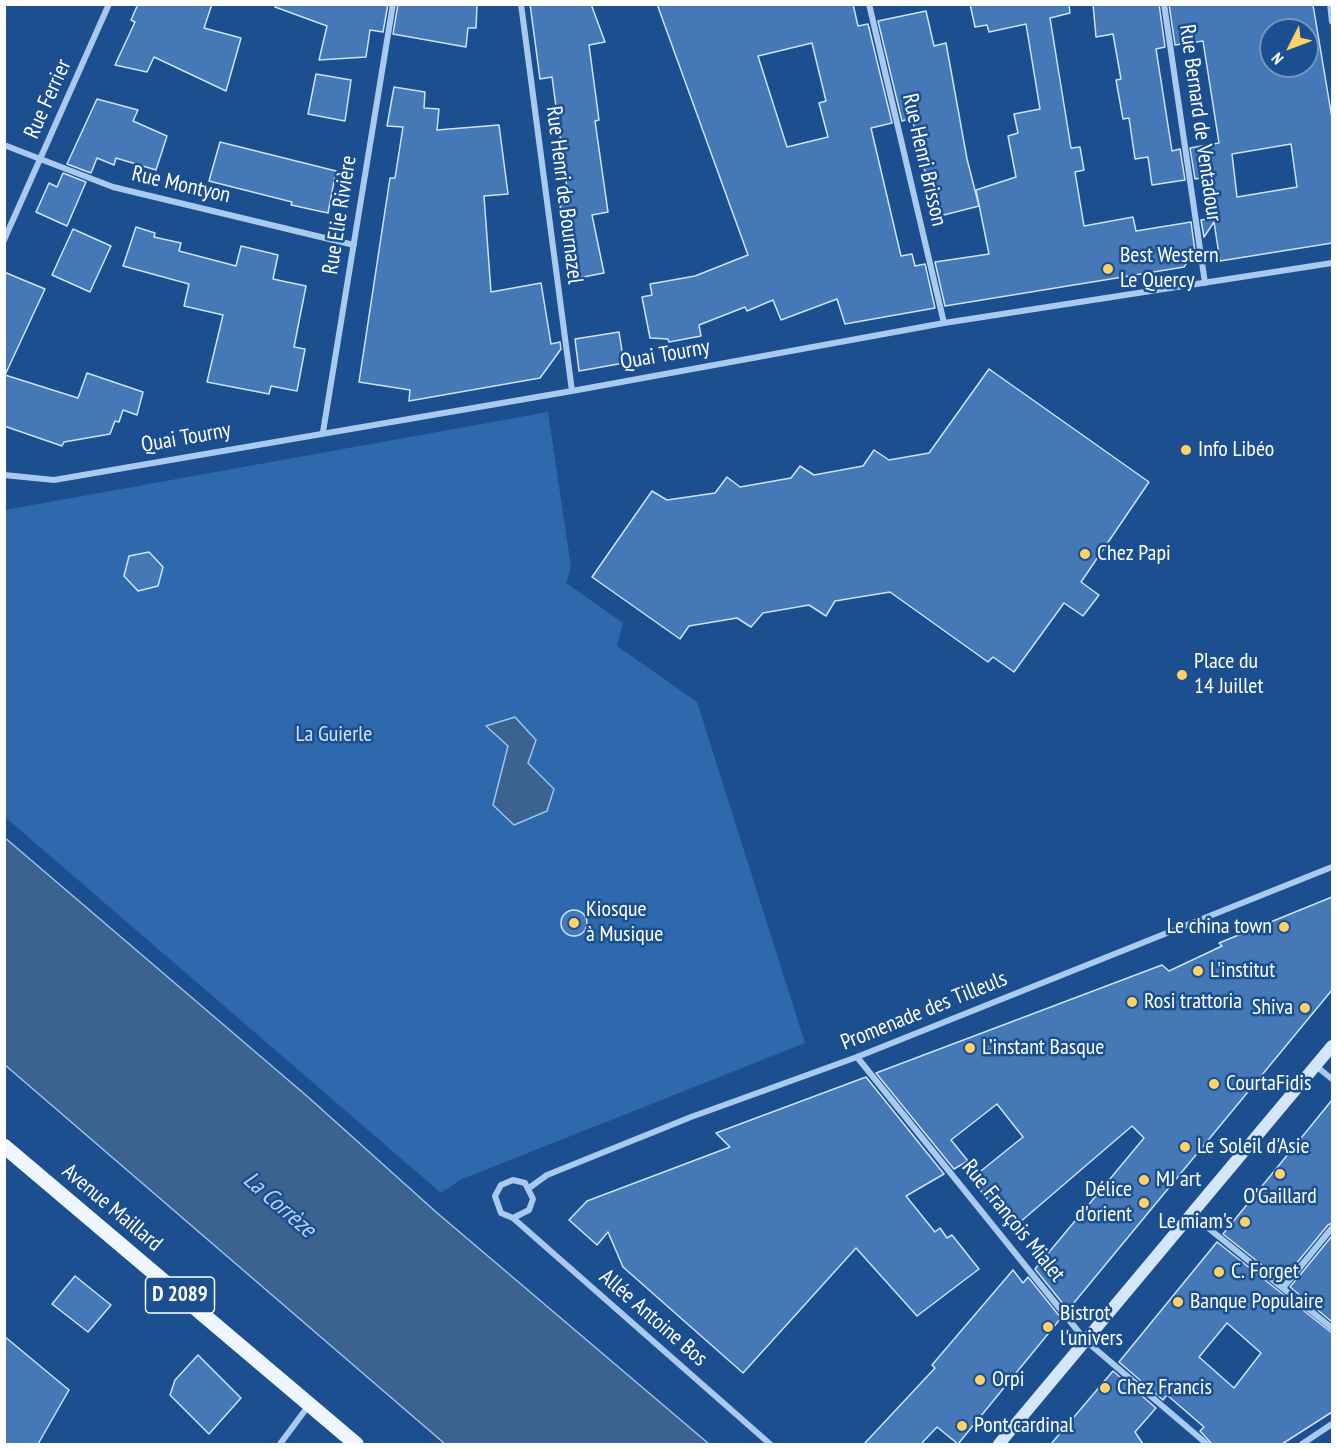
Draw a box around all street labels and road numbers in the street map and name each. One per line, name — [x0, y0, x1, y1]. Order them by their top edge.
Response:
street label: Rue Bernard de Ventadour — [1173, 23, 1227, 223]
street label: Rue Ferrier — [19, 55, 77, 143]
street label: Rue Henri Brisson — [896, 91, 952, 229]
street label: Rue Henri de Bournazel — [540, 105, 588, 285]
street label: Rue Elie Rivière — [318, 154, 362, 276]
street label: Rue Montyon — [129, 161, 233, 209]
street label: Quai Tourny — [618, 334, 712, 376]
street label: Quai Tourny — [139, 417, 233, 459]
street label: Promenade des Tilleuls — [837, 966, 1011, 1056]
street label: Rue François Mialet — [956, 1155, 1070, 1287]
street label: Avenue Maillard — [57, 1159, 167, 1257]
street label: Allée Antoine Bos — [594, 1264, 712, 1372]
road number: D 2089 — [146, 1277, 214, 1313]

